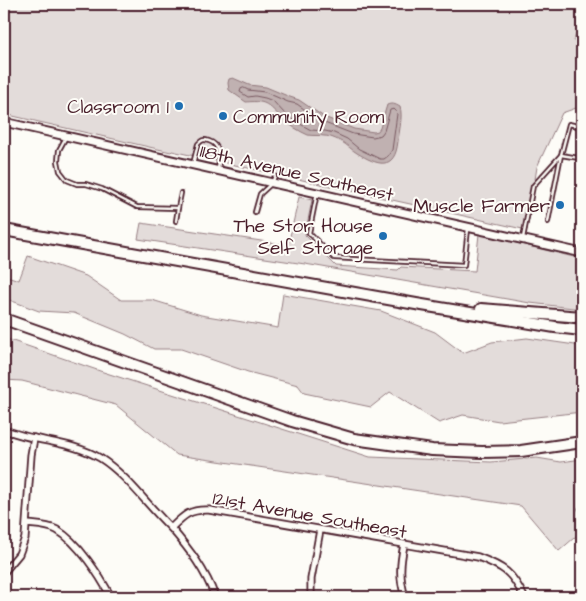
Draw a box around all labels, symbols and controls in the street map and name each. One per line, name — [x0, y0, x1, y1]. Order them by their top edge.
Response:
place label: Classroom 1 — [67, 94, 170, 121]
marker: Classroom 1 — [173, 100, 185, 112]
place label: Community Room — [233, 104, 384, 132]
marker: Community Room — [217, 110, 229, 122]
street label: 118th Avenue Southeast — [197, 138, 396, 209]
place label: Muscle Farmer — [413, 193, 551, 220]
marker: Muscle Farmer — [554, 199, 566, 211]
place label: The Stor House Self Storage — [234, 213, 373, 263]
marker: The Stor House Self Storage — [377, 230, 389, 242]
street label: 121st Avenue Southeast — [211, 485, 409, 546]

